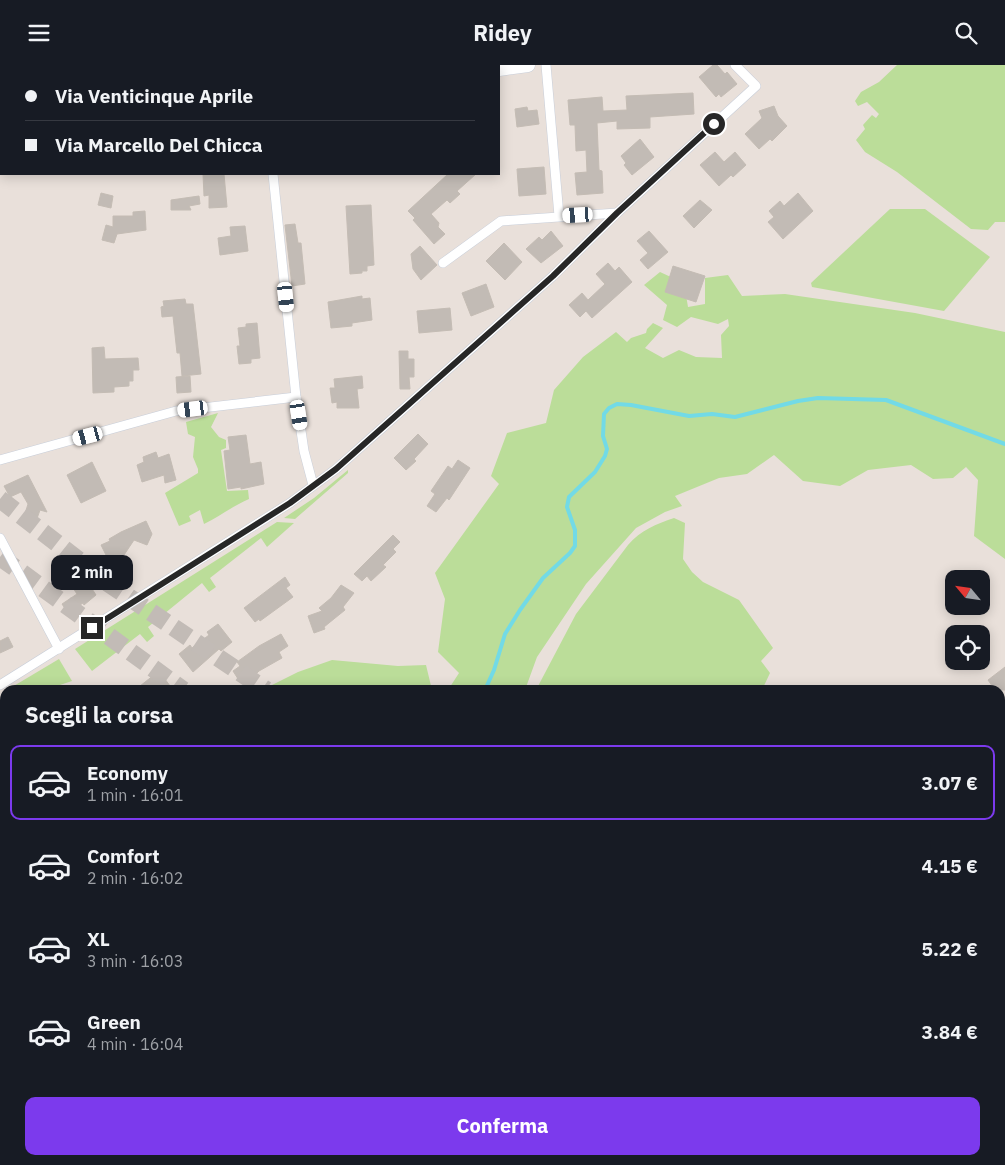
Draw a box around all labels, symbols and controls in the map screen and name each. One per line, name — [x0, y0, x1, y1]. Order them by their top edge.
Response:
text: Ridey — [473, 18, 532, 47]
icon: menu — [25, 19, 53, 47]
icon: search — [952, 19, 980, 47]
text: Via Venticinque Aprile — [55, 84, 253, 108]
route start — [703, 113, 725, 135]
text: Via Marcello Del Chicca — [55, 133, 263, 157]
car — [562, 207, 593, 223]
car — [276, 281, 295, 313]
car — [289, 399, 308, 431]
car — [177, 400, 208, 418]
car — [71, 425, 104, 447]
callout: 2 min — [51, 555, 133, 591]
text: 2 min — [71, 562, 113, 582]
north arrow — [945, 570, 990, 615]
map controls — [945, 570, 990, 670]
route end — [81, 617, 103, 639]
button: locate — [945, 625, 990, 670]
text: Scegli la corsa — [25, 700, 173, 729]
icon: car — [27, 760, 72, 805]
text: Economy — [87, 761, 168, 785]
text: 3.07 € — [922, 771, 978, 795]
text: 1 min · 16:01 — [87, 785, 183, 805]
icon: car — [27, 843, 72, 888]
text: Comfort — [87, 844, 160, 868]
text: 4.15 € — [922, 854, 978, 878]
text: 2 min · 16:02 — [87, 868, 183, 888]
icon: car — [27, 926, 72, 971]
text: XL — [87, 927, 110, 951]
text: 5.22 € — [922, 937, 978, 961]
text: 3 min · 16:03 — [87, 951, 183, 971]
icon: car — [27, 1009, 72, 1054]
text: Green — [87, 1010, 141, 1034]
text: 3.84 € — [922, 1020, 978, 1044]
text: 4 min · 16:04 — [87, 1034, 183, 1054]
button: Conferma — [25, 1097, 980, 1155]

